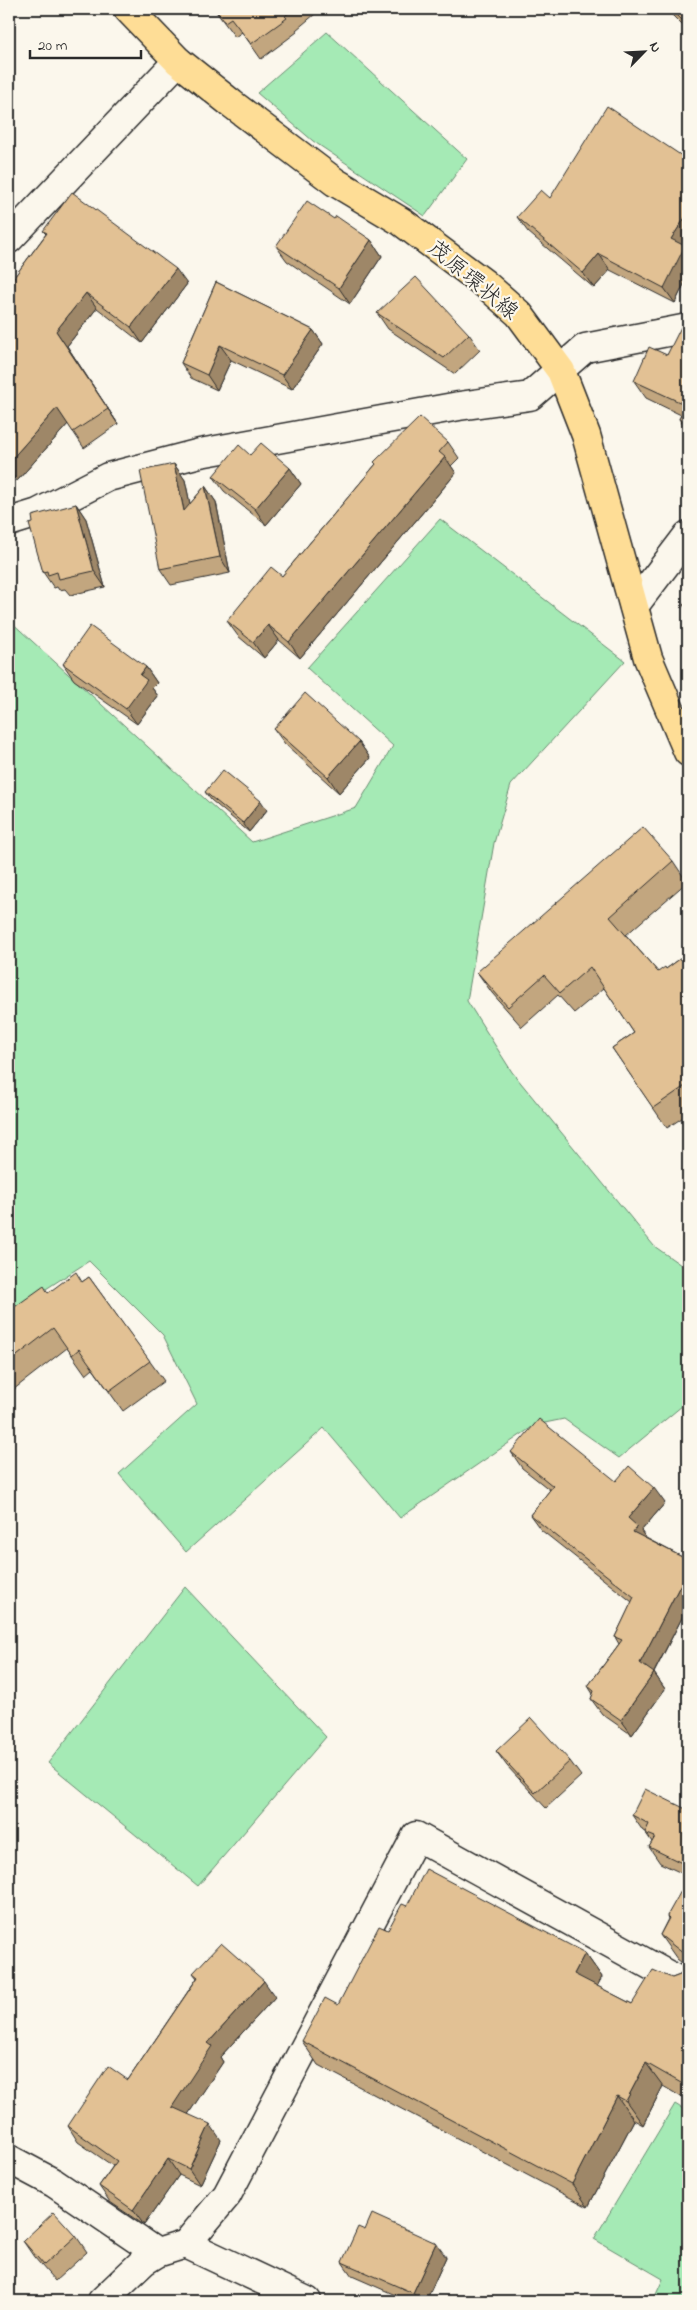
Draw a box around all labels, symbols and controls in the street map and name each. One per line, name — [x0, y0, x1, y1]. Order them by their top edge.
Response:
scale bar — [30, 28, 141, 60]
north arrow — [620, 28, 670, 78]
text: 20 m — [38, 35, 68, 57]
text: N — [643, 39, 666, 56]
street label: 茂原環状線 — [420, 234, 524, 329]

